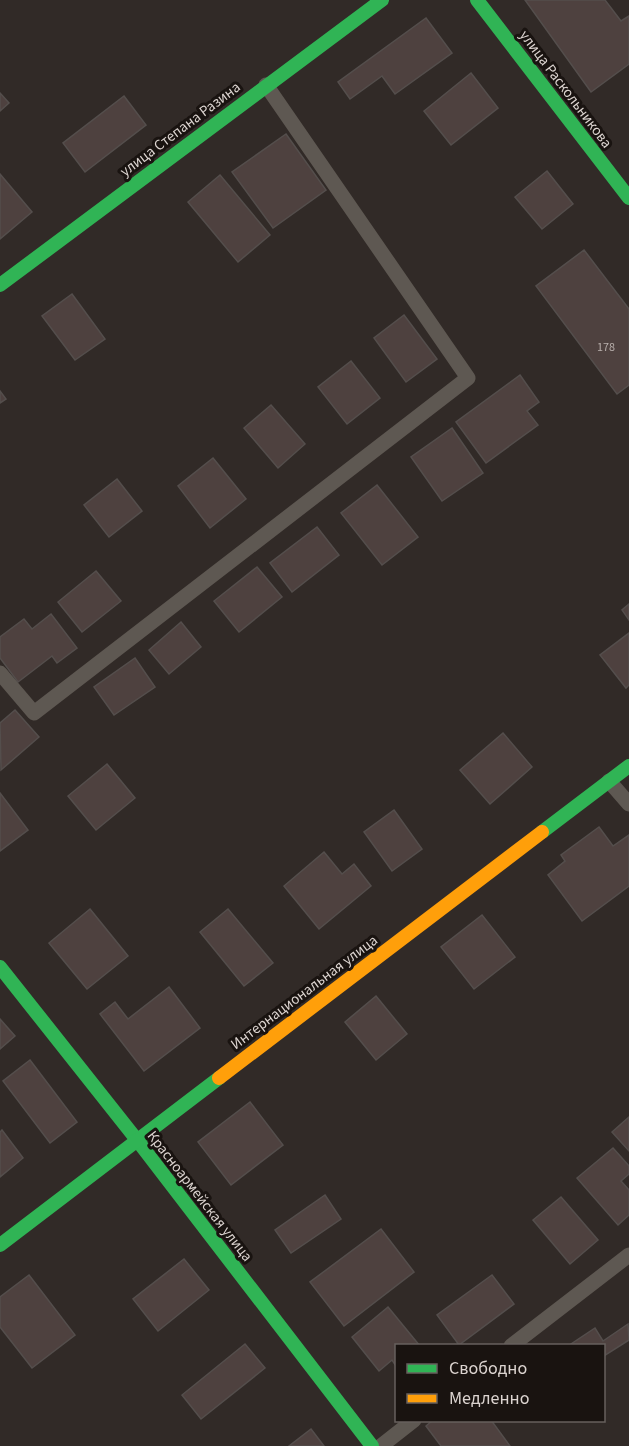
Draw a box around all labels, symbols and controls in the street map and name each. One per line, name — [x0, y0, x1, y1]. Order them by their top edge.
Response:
street label: улица Раскольникова — [514, 26, 617, 153]
street label: улица Степана Разина — [116, 77, 245, 182]
house number: 178 — [597, 339, 615, 356]
street label: Интернациональная улица — [226, 930, 382, 1055]
street label: Красноармейская улица — [142, 1127, 257, 1266]
legend — [395, 1344, 605, 1422]
text: Свободно — [449, 1356, 527, 1381]
text: Медленно — [449, 1386, 529, 1411]

